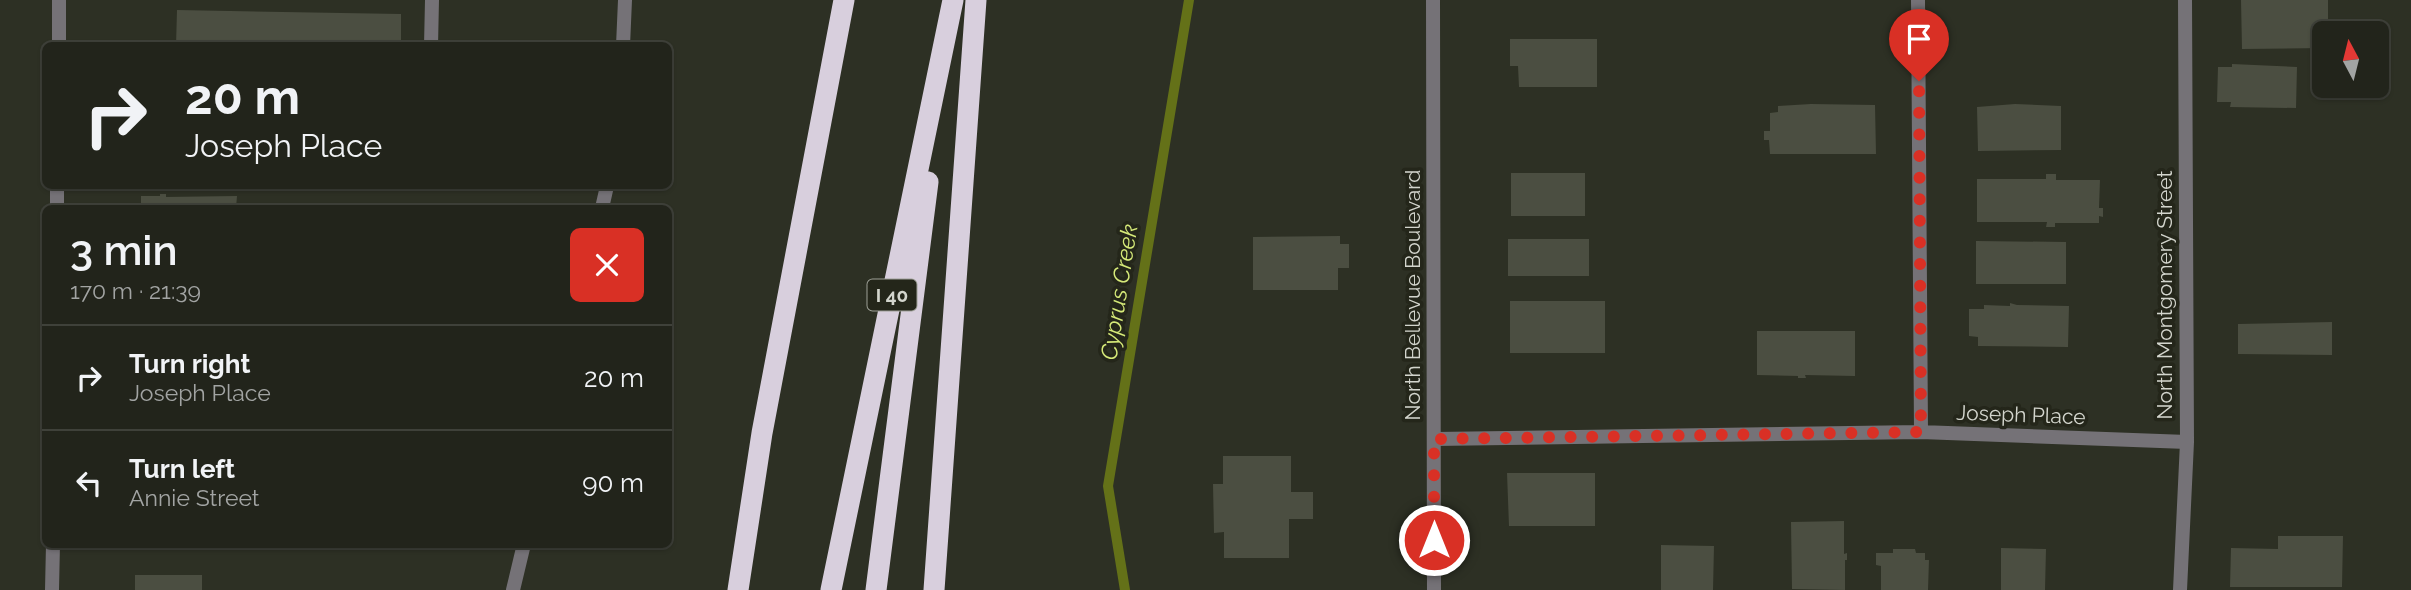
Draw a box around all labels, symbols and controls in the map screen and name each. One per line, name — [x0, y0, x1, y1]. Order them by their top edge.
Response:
pin — [1889, 9, 1949, 81]
icon: arrive — [1900, 20, 1938, 58]
north arrow — [2312, 21, 2389, 98]
map controls — [2312, 21, 2389, 98]
text: 20 m — [185, 68, 300, 125]
icon: right — [70, 70, 161, 161]
text: Joseph Place — [185, 127, 382, 164]
street label: North Bellevue Boulevard — [1400, 170, 1425, 420]
street label: North Montgomery Street — [2152, 170, 2177, 420]
water label: Cyprus Creek — [1094, 222, 1143, 362]
text: 3 min — [70, 226, 178, 275]
button: close — [570, 228, 644, 302]
text: 170 m · 21:39 — [70, 277, 201, 304]
road number: I 40 — [868, 280, 917, 310]
text: Turn right — [129, 349, 250, 379]
icon: right — [70, 359, 108, 397]
text: 20 m — [584, 363, 644, 393]
text: Joseph Place — [129, 379, 271, 406]
street label: Joseph Place — [1956, 400, 2086, 429]
text: Turn left — [129, 454, 235, 484]
icon: left — [70, 464, 108, 502]
text: 90 m — [582, 468, 644, 498]
text: Annie Street — [129, 484, 260, 511]
position arrow — [1397, 503, 1471, 577]

